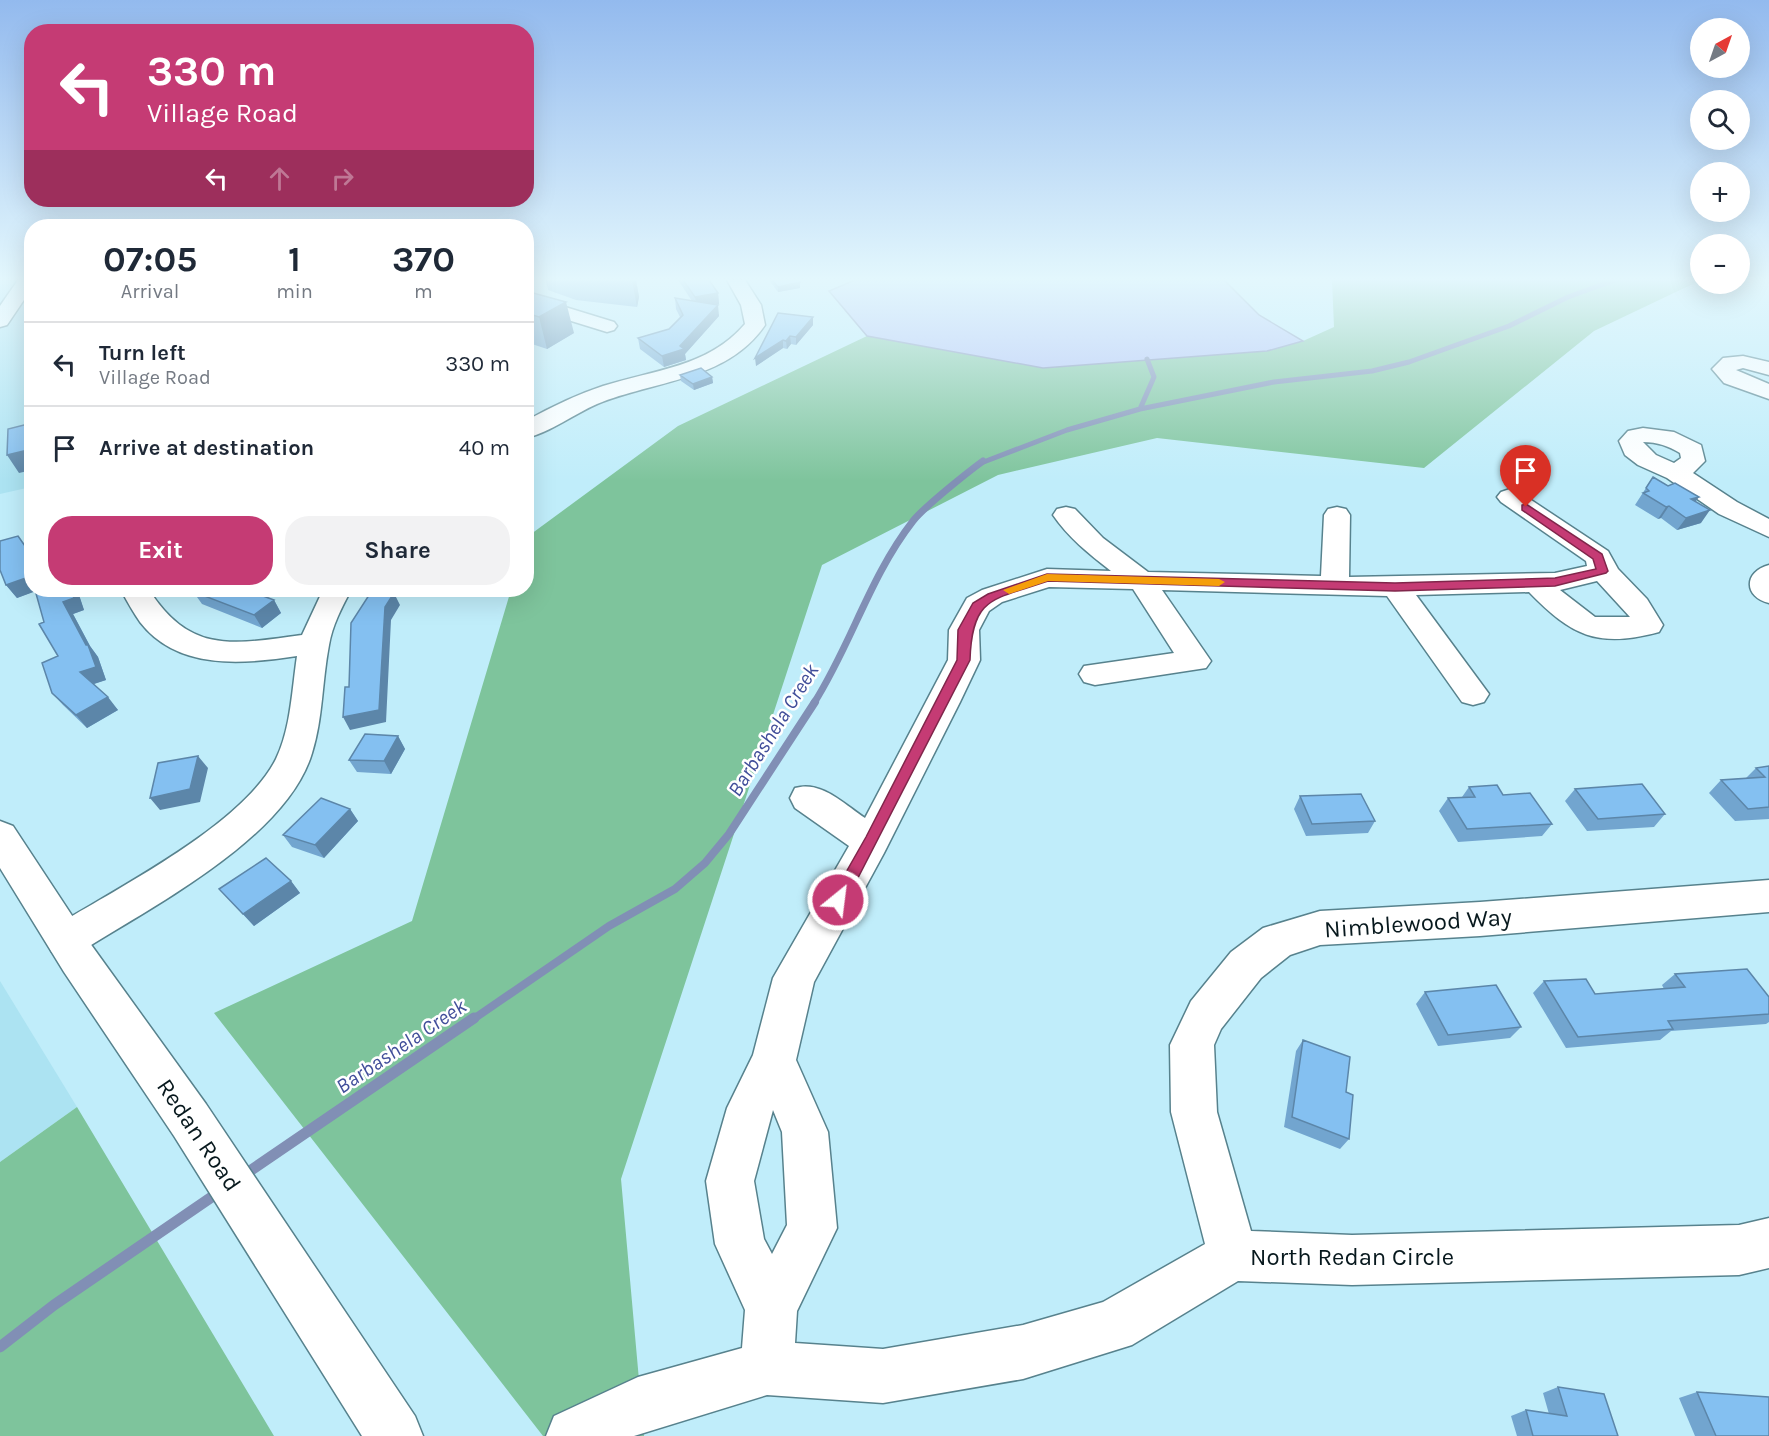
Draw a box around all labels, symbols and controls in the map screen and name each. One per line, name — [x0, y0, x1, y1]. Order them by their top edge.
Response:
north arrow — [1690, 18, 1750, 78]
map controls — [1690, 18, 1750, 294]
text: 330 m — [147, 46, 276, 96]
icon: left — [48, 48, 126, 126]
button: search — [1690, 90, 1750, 150]
text: Village Road — [147, 97, 298, 129]
icon: left — [200, 162, 233, 195]
icon: ahead — [263, 162, 296, 195]
icon: right — [326, 162, 359, 195]
button: + — [1690, 162, 1750, 222]
button: − — [1690, 234, 1750, 294]
text: 07:05 — [103, 238, 197, 280]
text: 1 — [288, 238, 301, 280]
text: 370 — [392, 238, 455, 280]
text: Arrival — [121, 280, 179, 303]
text: min — [276, 280, 313, 303]
text: m — [414, 280, 433, 303]
text: Turn left — [99, 340, 186, 366]
icon: left — [48, 348, 81, 381]
text: 330 m — [445, 351, 510, 377]
text: Village Road — [99, 366, 211, 389]
icon: arrive — [48, 432, 81, 465]
text: Arrive at destination — [99, 435, 314, 461]
text: 40 m — [459, 435, 510, 461]
pin — [1500, 445, 1551, 507]
icon: arrive — [1509, 454, 1542, 487]
button: Exit — [48, 516, 273, 585]
button: Share — [285, 516, 510, 585]
water label: Barbashela Creek — [723, 659, 824, 801]
position arrow — [806, 868, 870, 932]
street label: Nimblewood Way — [1323, 902, 1513, 944]
water label: Barbashela Creek — [331, 994, 471, 1098]
street label: Redan Road — [151, 1073, 247, 1197]
street label: North Redan Circle — [1250, 1243, 1454, 1271]

